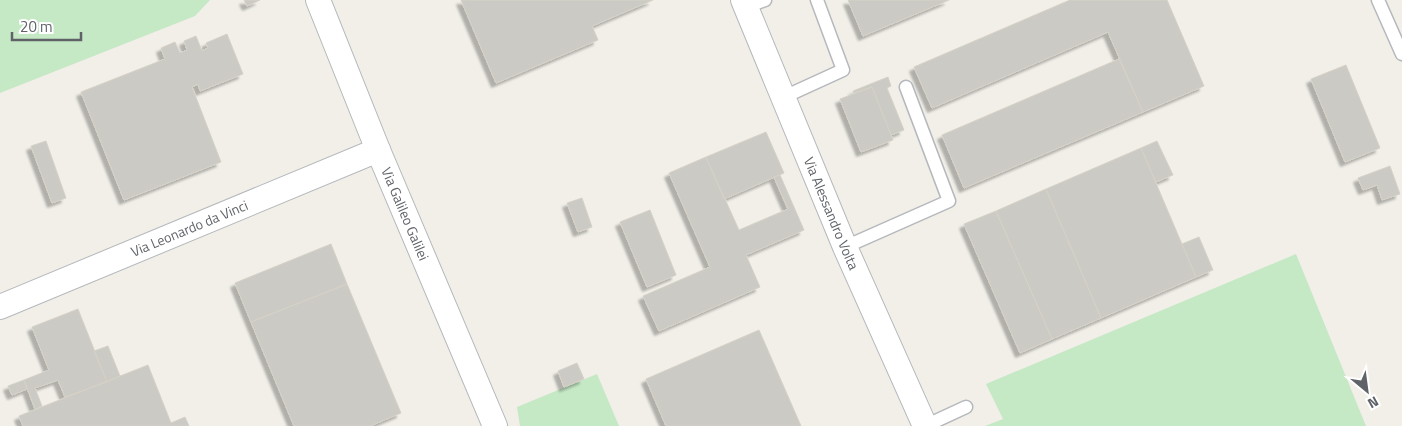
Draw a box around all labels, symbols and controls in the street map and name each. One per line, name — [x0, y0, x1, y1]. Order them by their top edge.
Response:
scale bar — [12, 10, 81, 42]
text: 20 m — [20, 15, 53, 38]
street label: Via Alessandro Volta — [799, 154, 865, 273]
street label: Via Galileo Galilei — [376, 164, 435, 264]
street label: Via Leonardo da Vinci — [127, 194, 251, 262]
north arrow — [1342, 366, 1392, 416]
text: N — [1364, 391, 1383, 414]

